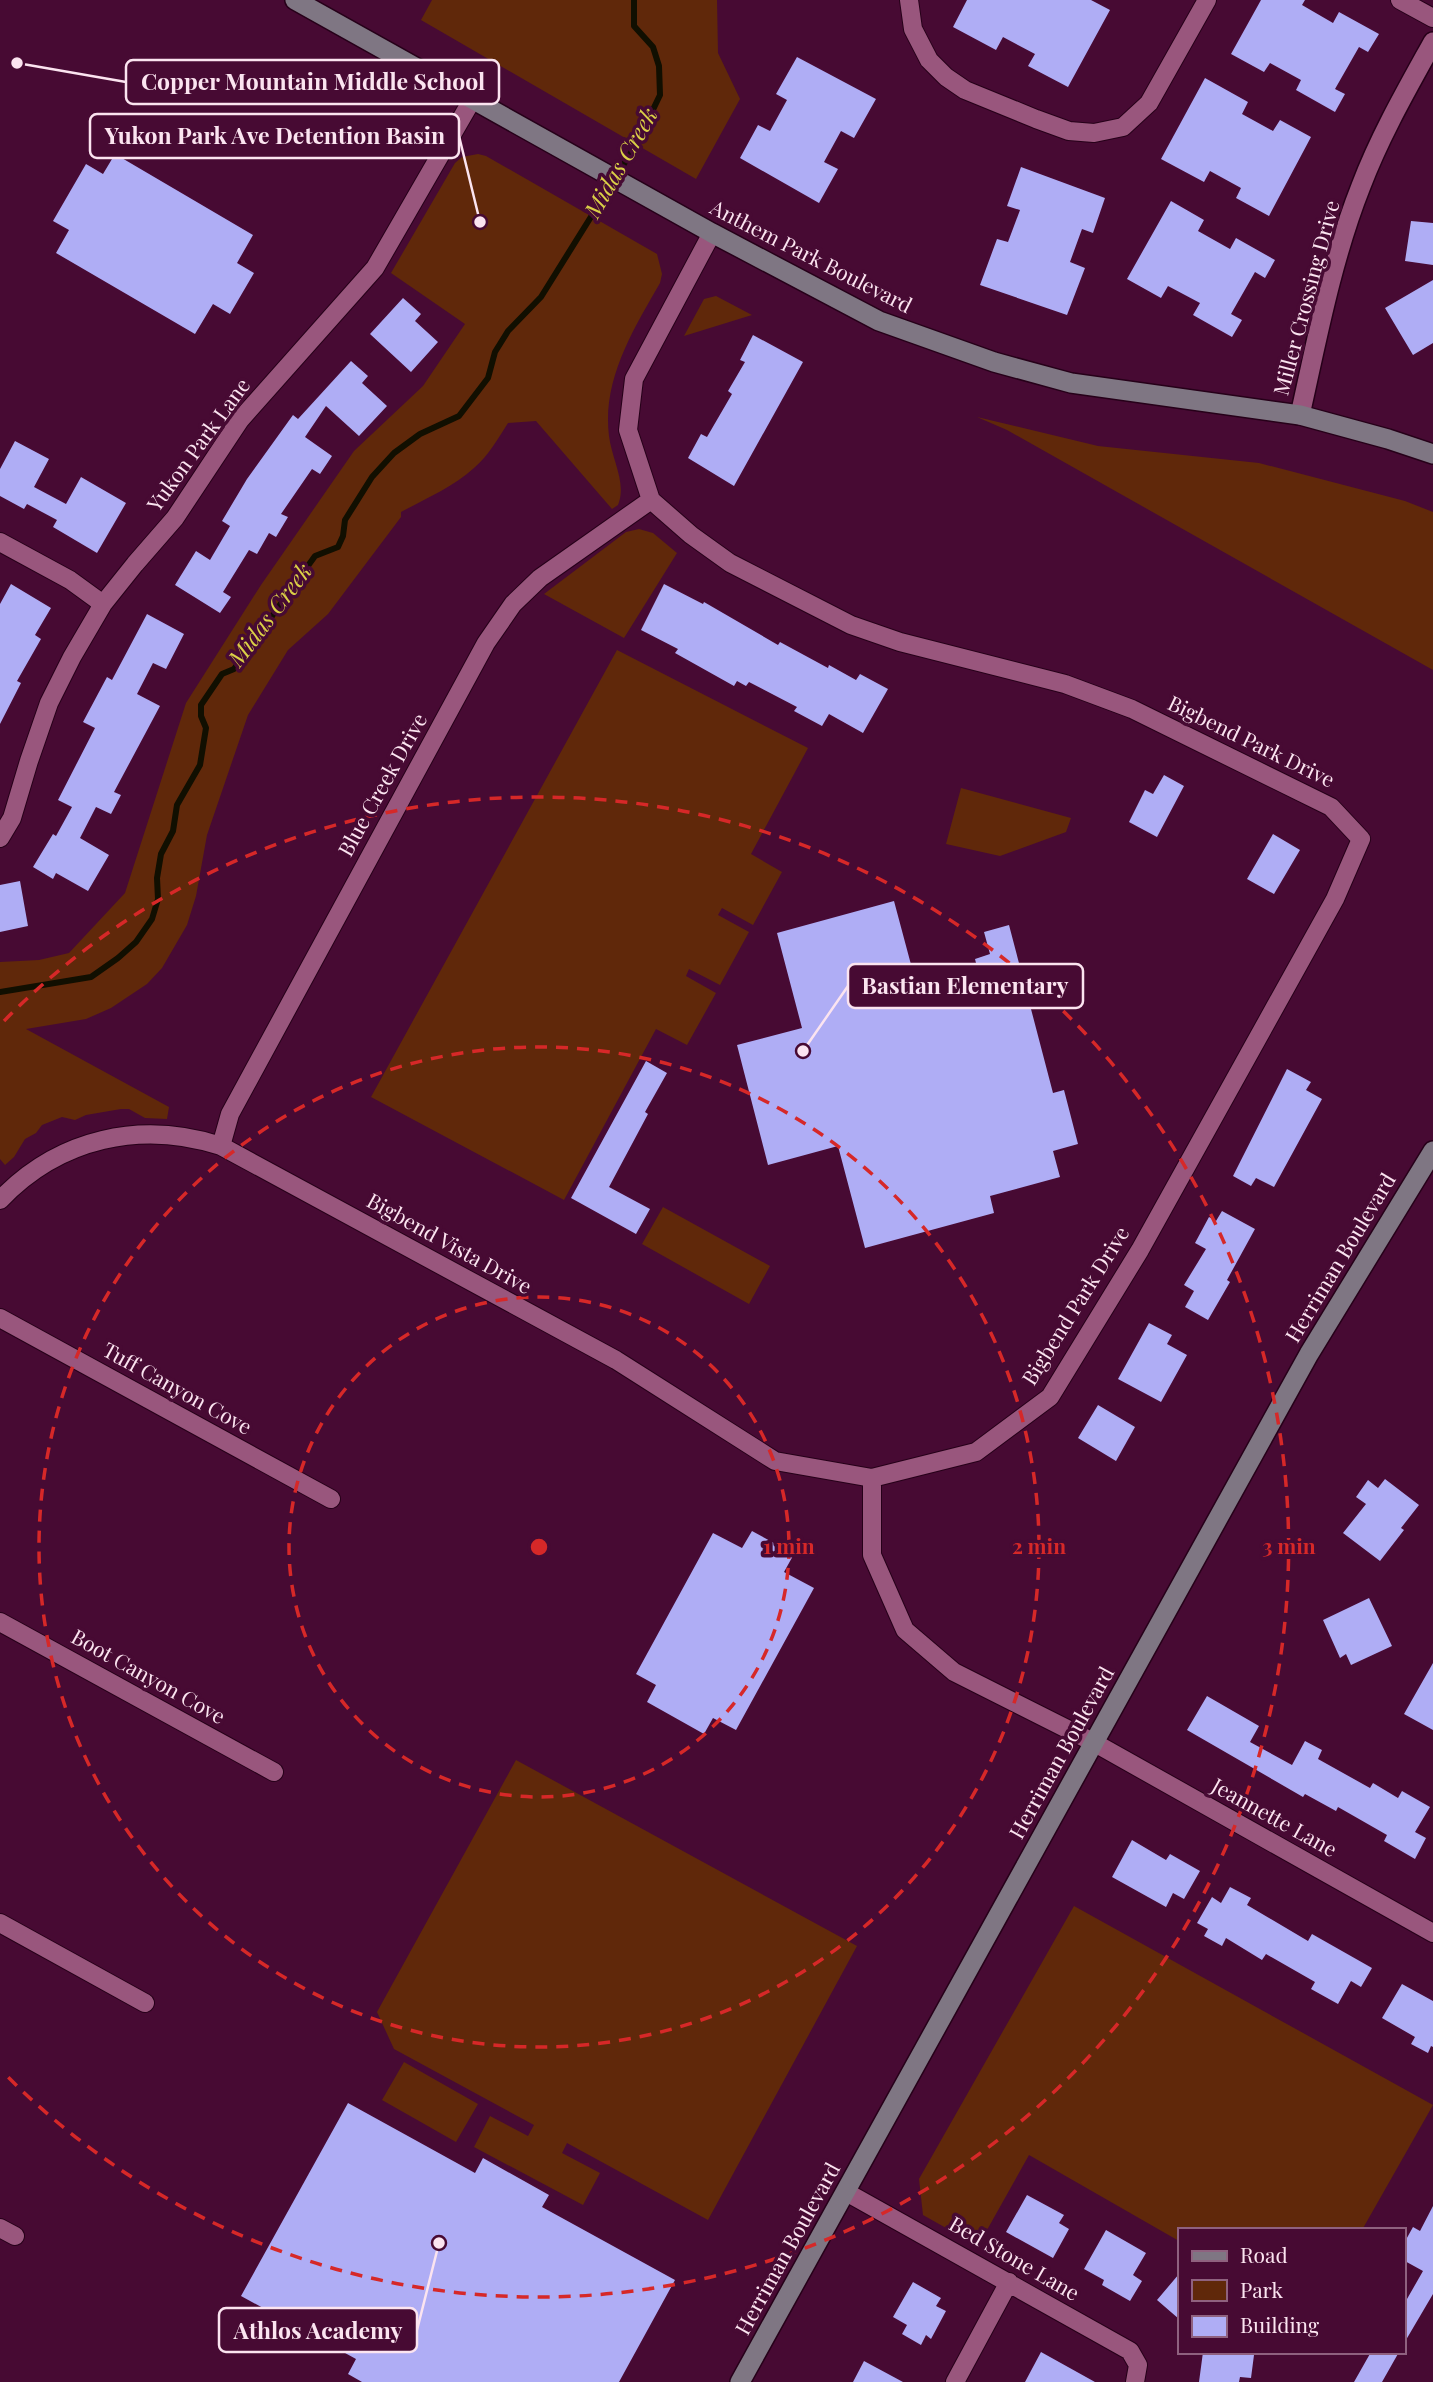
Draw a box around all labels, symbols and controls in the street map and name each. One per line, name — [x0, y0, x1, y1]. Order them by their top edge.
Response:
callout: Copper Mountain Middle School — [126, 60, 499, 104]
text: Copper Mountain Middle School — [141, 65, 485, 96]
water label: Midas Creek — [575, 101, 664, 224]
callout: Yukon Park Ave Detention Basin — [90, 114, 459, 158]
text: Yukon Park Ave Detention Basin — [104, 119, 445, 150]
street label: Anthem Park Boulevard — [705, 192, 918, 318]
street label: Miller Crossing Drive — [1266, 197, 1345, 398]
street label: Yukon Park Lane — [139, 372, 255, 517]
water label: Midas Creek — [219, 556, 318, 673]
street label: Bigbend Park Drive — [1164, 688, 1340, 793]
street label: Blue Creek Drive — [330, 707, 432, 861]
callout: Bastian Elementary — [848, 964, 1083, 1008]
text: Bastian Elementary — [862, 969, 1068, 1000]
street label: Herriman Boulevard — [1278, 1167, 1401, 1347]
street label: Bigbend Vista Drive — [363, 1185, 537, 1299]
street label: Bigbend Park Drive — [1014, 1220, 1134, 1390]
street label: Tuff Canyon Cove — [99, 1335, 257, 1440]
text: 1 min — [763, 1531, 815, 1559]
text: 2 min — [1012, 1531, 1066, 1559]
text: 3 min — [1262, 1531, 1316, 1559]
centre of rings — [527, 1535, 551, 1559]
street label: Boot Canyon Cove — [67, 1621, 231, 1729]
street label: Herriman Boulevard — [1001, 1661, 1119, 1843]
street label: Jeannette Lane — [1206, 1770, 1343, 1862]
street label: Herriman Boulevard — [727, 2157, 845, 2339]
street label: Bed Stone Lane — [945, 2209, 1085, 2306]
legend — [1178, 2228, 1405, 2354]
text: Road — [1240, 2240, 1288, 2268]
text: Park — [1240, 2275, 1284, 2303]
callout: Athlos Academy — [219, 2308, 417, 2352]
text: Building — [1240, 2310, 1319, 2338]
text: Athlos Academy — [233, 2314, 402, 2345]

